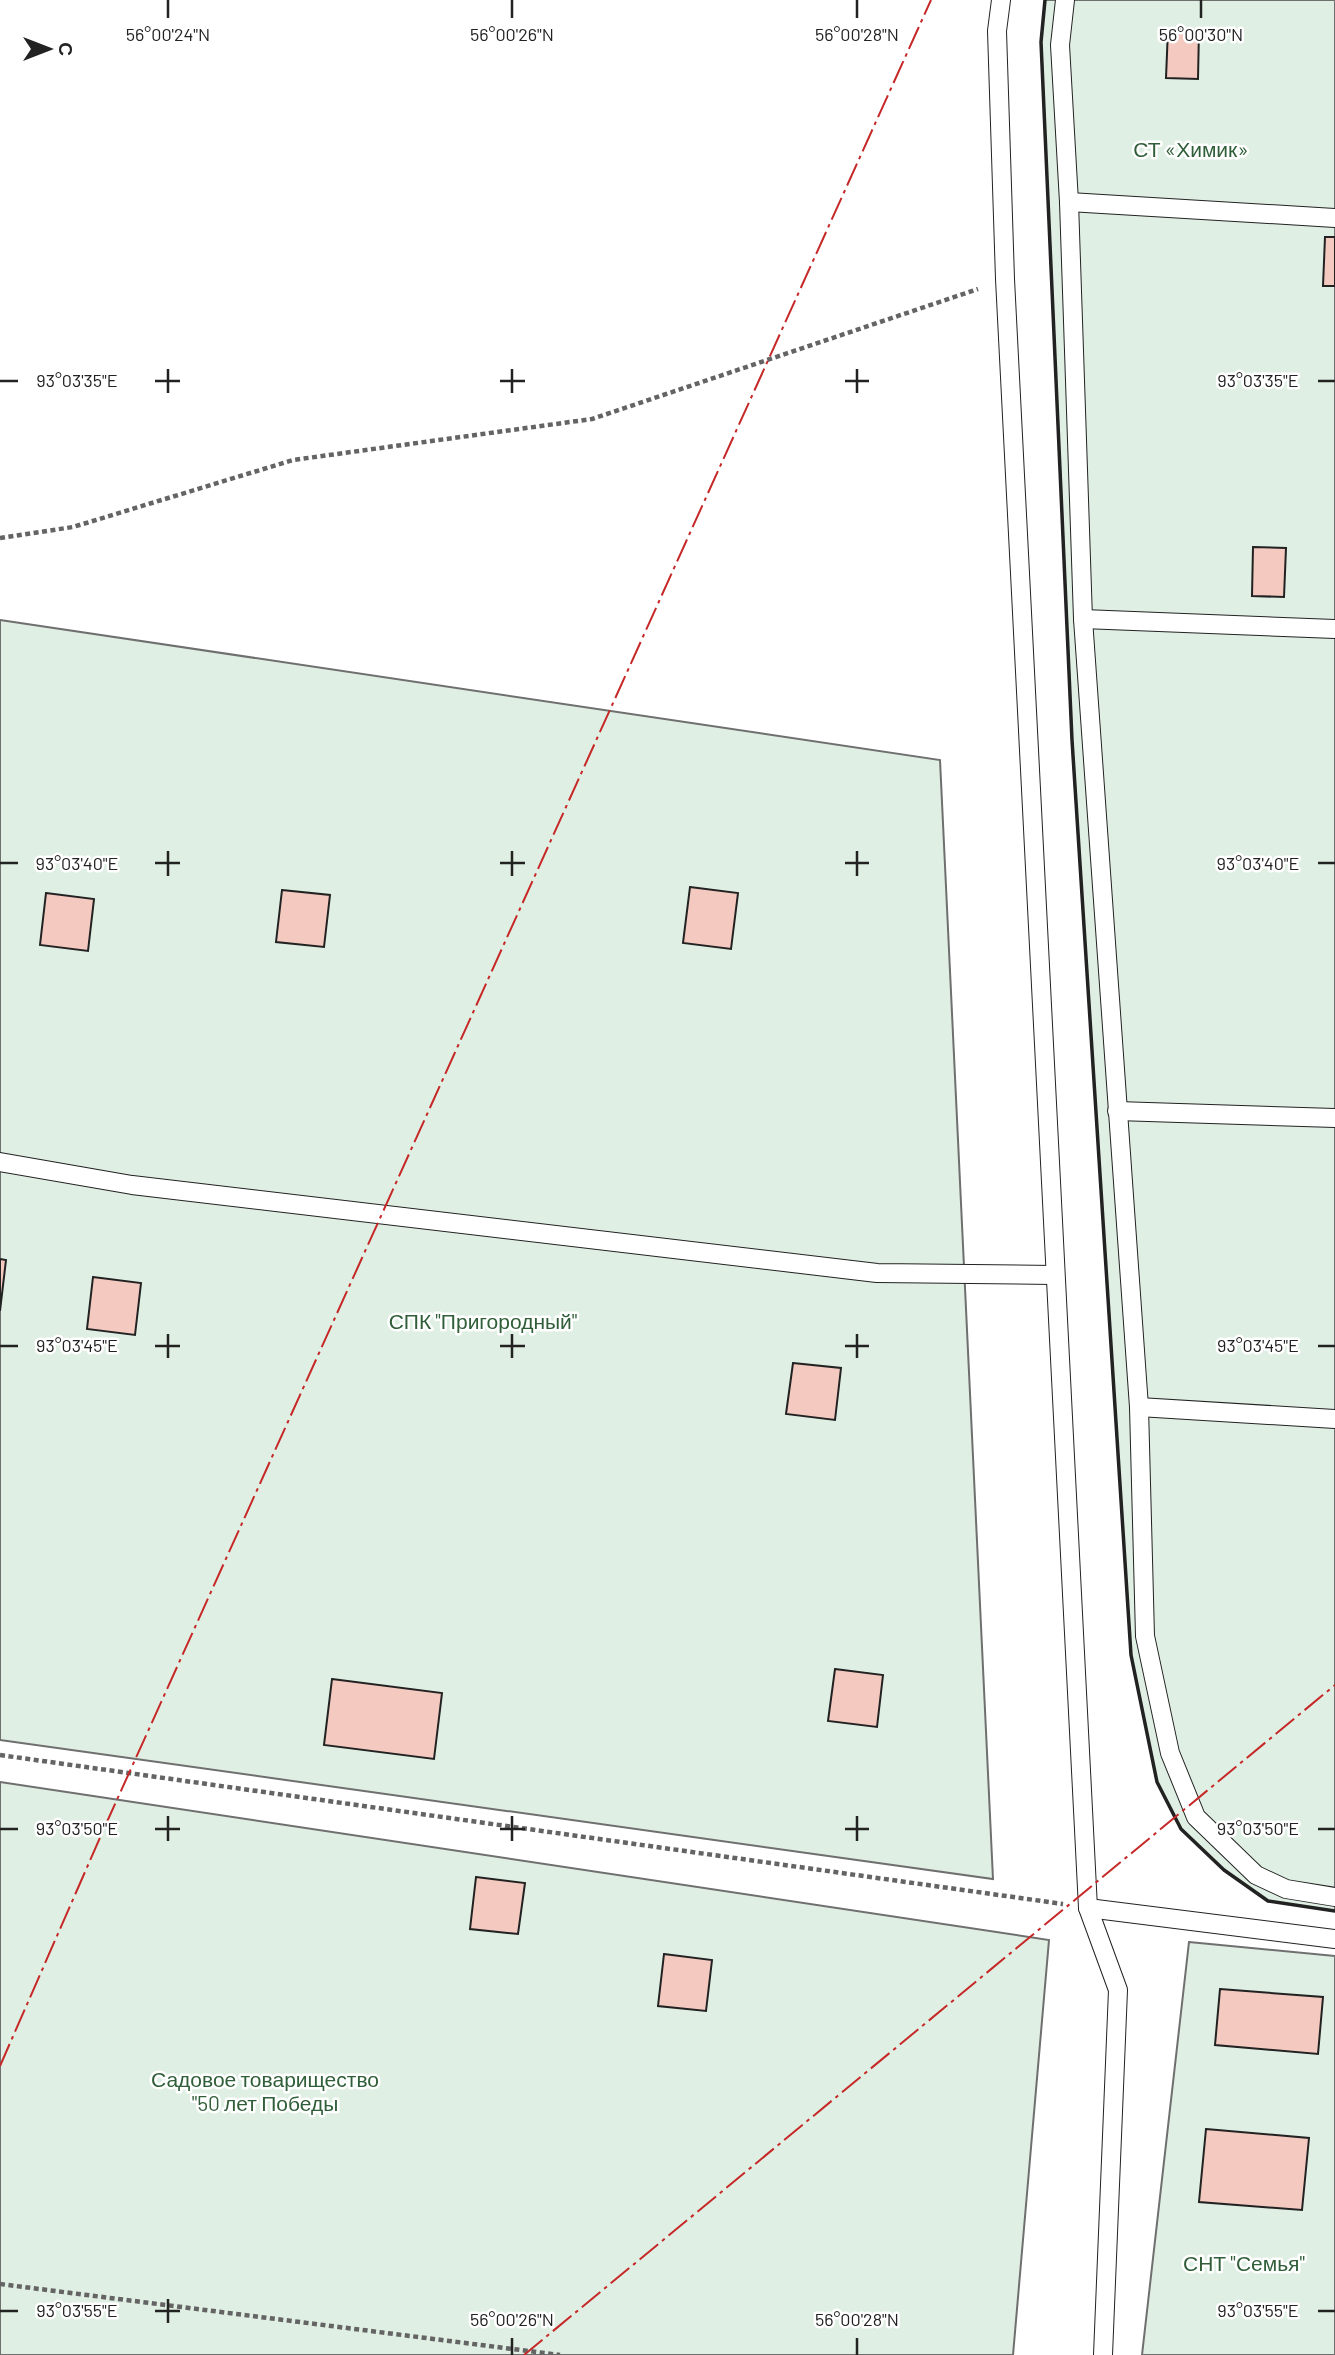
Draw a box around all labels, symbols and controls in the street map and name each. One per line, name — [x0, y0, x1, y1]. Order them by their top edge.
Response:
north arrow — [14, 14, 84, 84]
text: 56°00'24"N — [126, 23, 210, 45]
text: 56°00'26"N — [470, 23, 554, 45]
text: 56°00'28"N — [815, 23, 899, 45]
text: 56°00'30"N — [1159, 23, 1243, 45]
text: С — [55, 42, 78, 56]
park label: СТ «Химик» — [1133, 136, 1249, 161]
text: 93°03'35"E — [36, 369, 118, 391]
text: 93°03'35"E — [1217, 369, 1299, 391]
text: 93°03'40"E — [36, 852, 118, 874]
text: 93°03'40"E — [1217, 852, 1299, 874]
park label: СПК "Пригородный" — [389, 1308, 577, 1333]
text: 93°03'45"E — [36, 1334, 118, 1356]
text: 93°03'45"E — [1217, 1334, 1299, 1356]
text: 93°03'50"E — [36, 1817, 118, 1839]
text: 93°03'50"E — [1217, 1817, 1299, 1839]
park label: Садовое товарищество "50 лет Победы — [151, 2066, 379, 2115]
park label: СНТ "Семья" — [1183, 2250, 1305, 2275]
text: 93°03'55"E — [36, 2299, 118, 2321]
text: 93°03'55"E — [1217, 2299, 1299, 2321]
text: 56°00'26"N — [470, 2308, 554, 2330]
text: 56°00'28"N — [815, 2308, 899, 2330]

